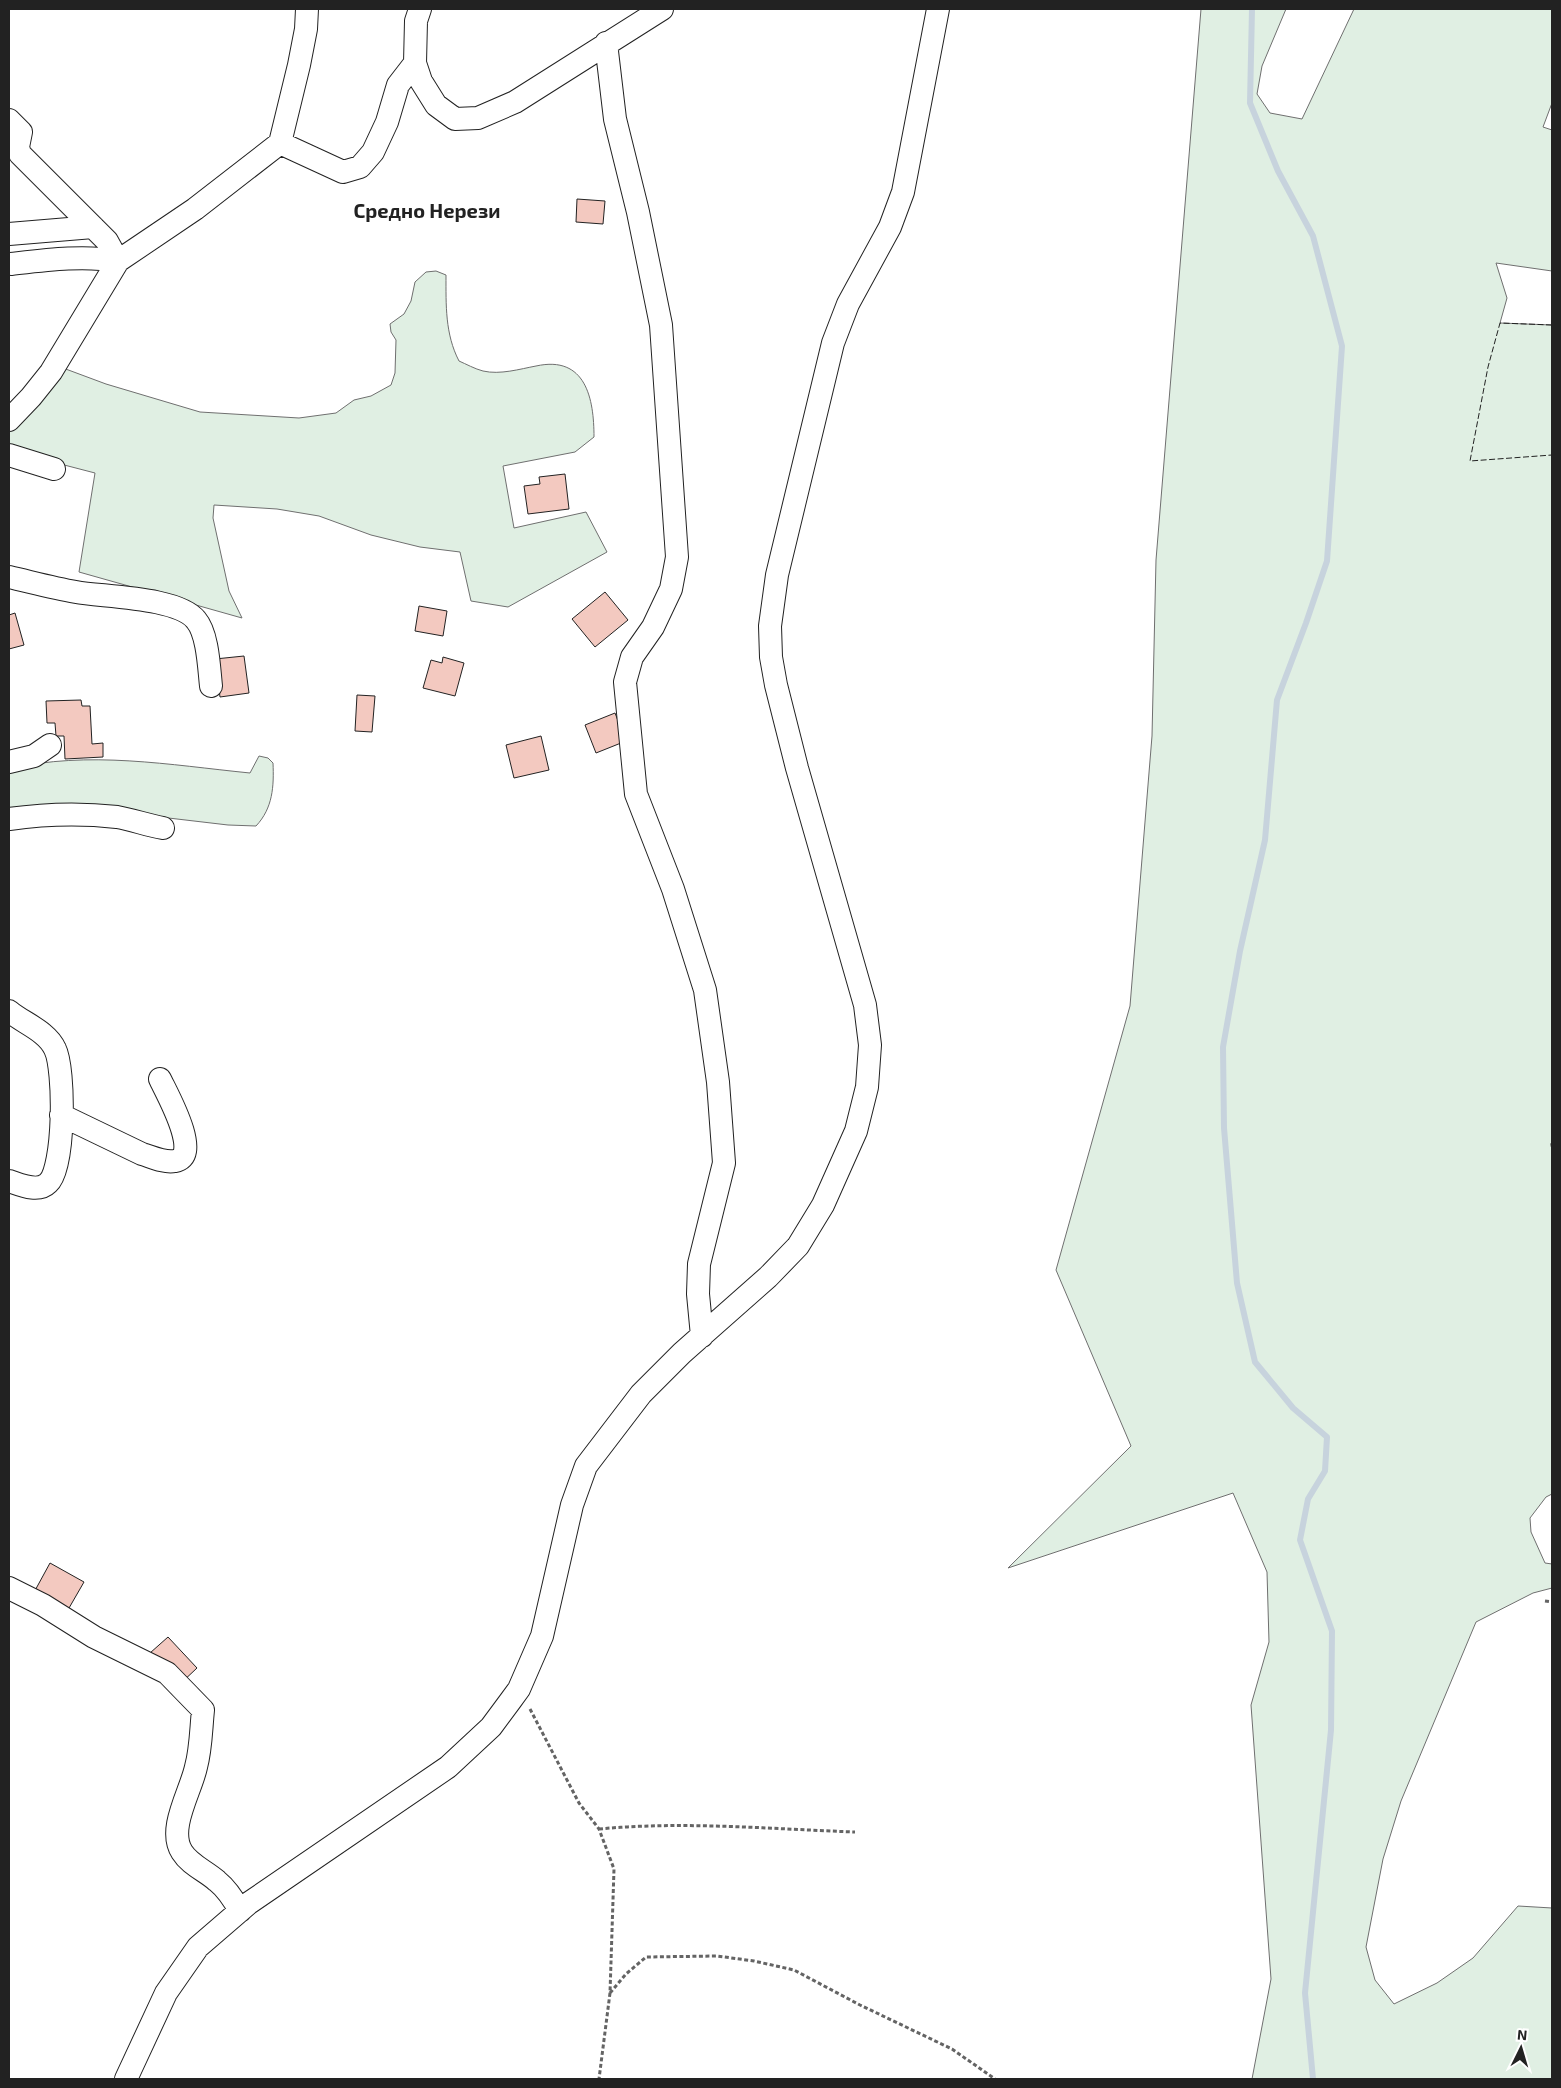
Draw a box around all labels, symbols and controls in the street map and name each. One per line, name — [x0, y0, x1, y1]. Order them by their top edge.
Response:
district label: Средно Нерези — [354, 198, 500, 222]
north arrow — [1496, 2023, 1546, 2073]
text: N — [1516, 2026, 1528, 2043]

